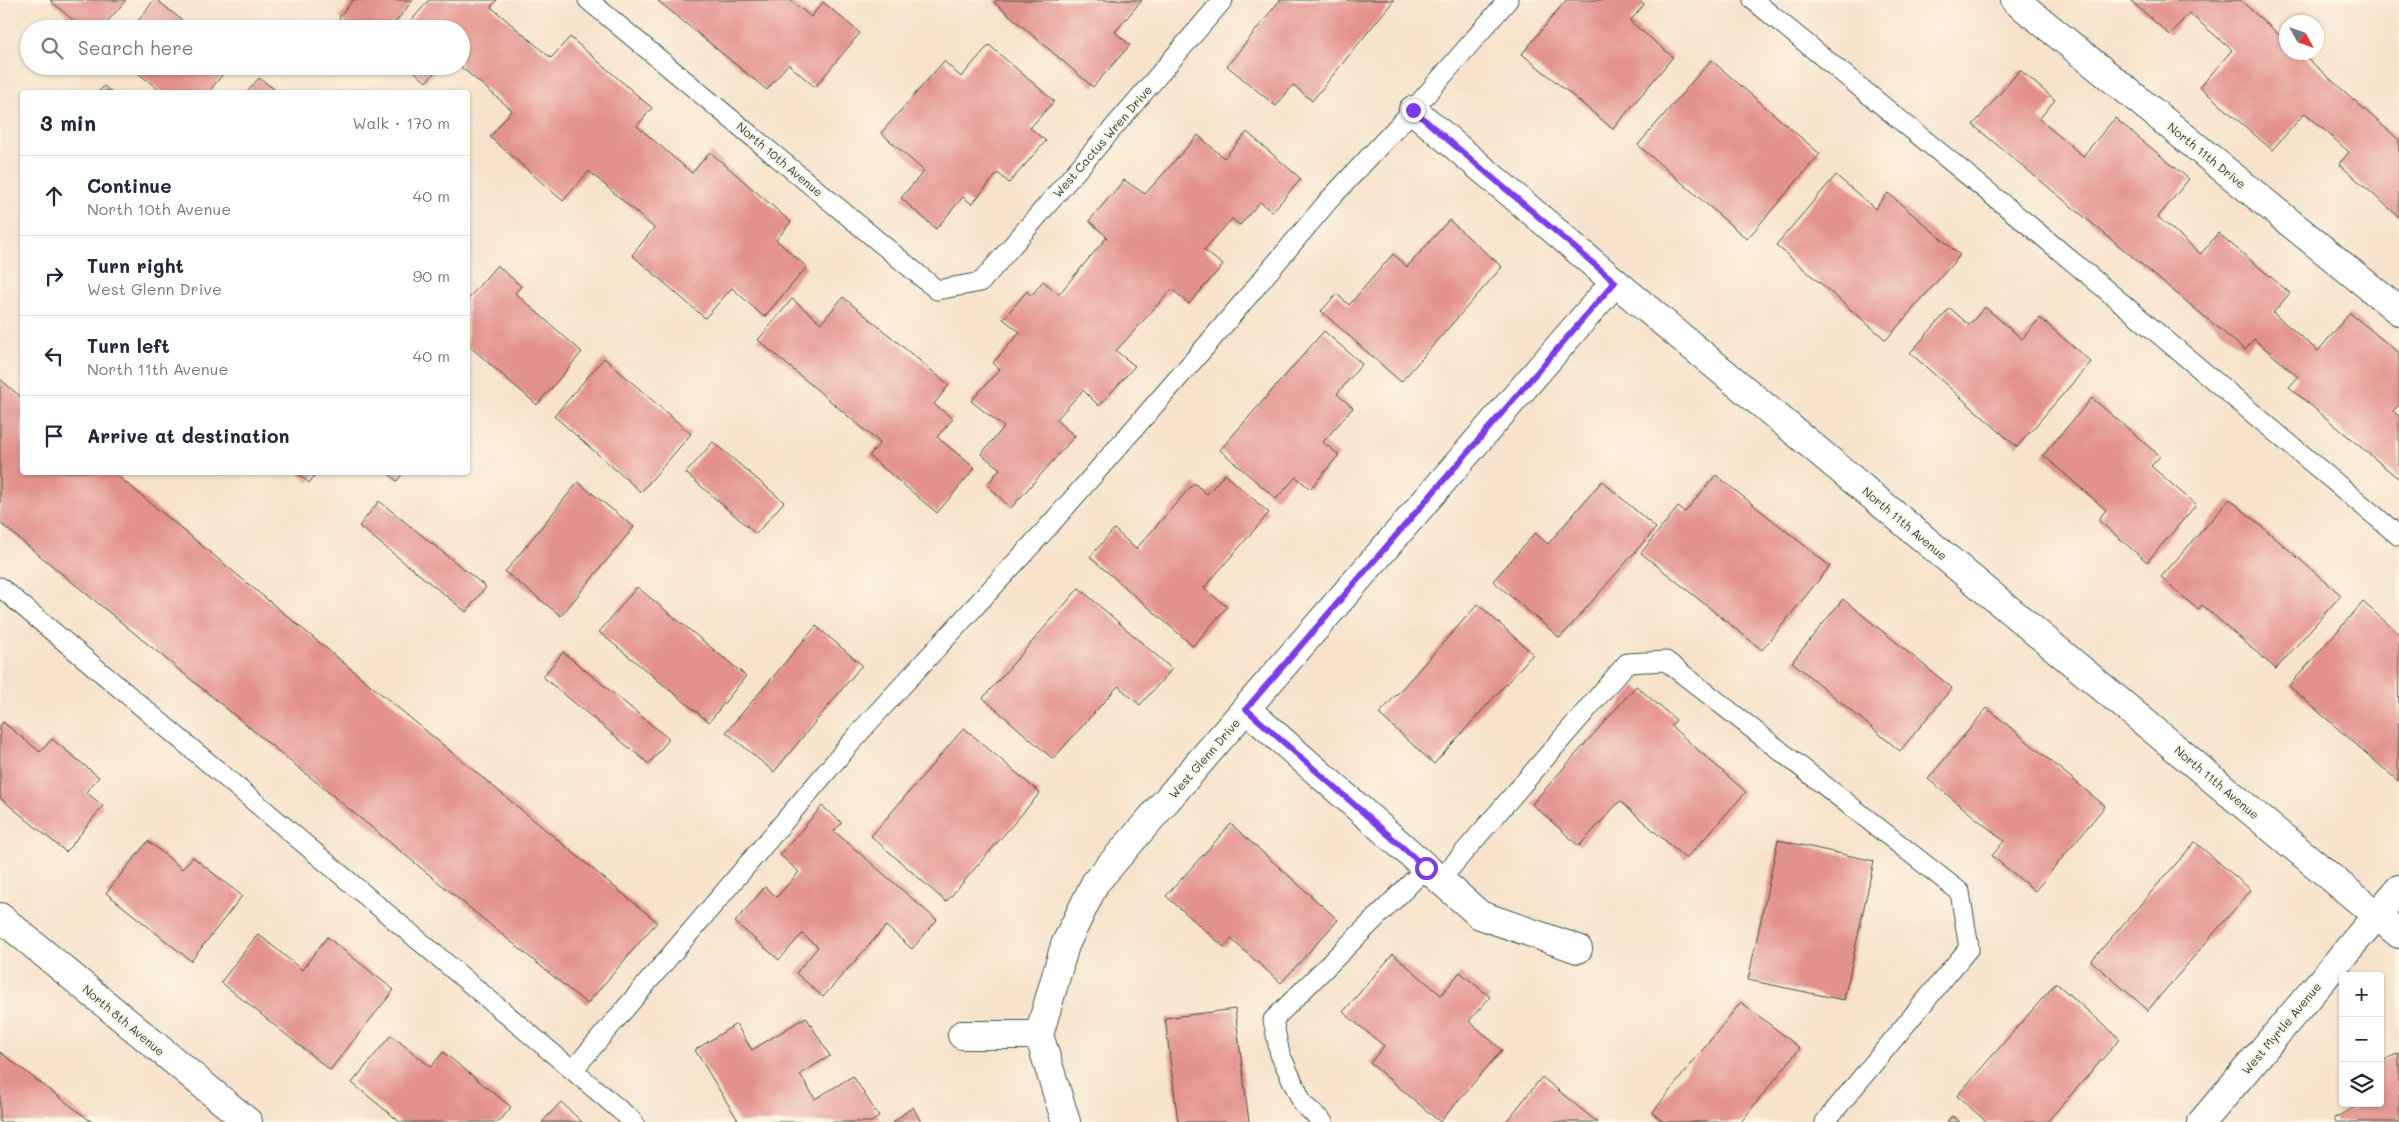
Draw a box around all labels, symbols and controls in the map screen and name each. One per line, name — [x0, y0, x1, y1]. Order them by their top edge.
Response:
north arrow — [2279, 15, 2324, 60]
search box — [20, 20, 470, 75]
icon: search — [38, 34, 66, 62]
text: Search here — [78, 35, 194, 60]
street label: West Cactus Wren Drive — [1049, 82, 1155, 200]
route end — [1402, 99, 1425, 122]
text: 3 min — [40, 109, 96, 136]
text: Walk · 170 m — [352, 112, 450, 133]
street label: North 10th Avenue — [733, 118, 827, 200]
street label: North 11th Drive — [2165, 119, 2249, 191]
text: Continue — [87, 173, 172, 198]
icon: ahead — [40, 182, 68, 210]
text: 40 m — [413, 185, 450, 206]
text: North 10th Avenue — [87, 198, 231, 219]
text: Turn right — [87, 253, 184, 278]
icon: right — [40, 262, 68, 290]
text: 90 m — [413, 265, 450, 286]
text: West Glenn Drive — [87, 278, 222, 299]
text: Turn left — [87, 333, 170, 358]
icon: left — [40, 342, 68, 370]
text: 40 m — [413, 345, 450, 366]
text: North 11th Avenue — [87, 358, 228, 379]
icon: arrive — [40, 422, 68, 450]
text: Arrive at destination — [87, 423, 290, 448]
street label: North 11th Avenue — [1859, 483, 1951, 563]
street label: West Glenn Drive — [1165, 715, 1243, 801]
street label: North 11th Avenue — [2171, 742, 2263, 822]
route start — [1415, 857, 1438, 880]
map controls — [2339, 972, 2384, 1107]
button: + — [2339, 972, 2384, 1017]
street label: West Myrtle Avenue — [2238, 978, 2324, 1078]
street label: North 8th Avenue — [80, 981, 168, 1059]
button: − — [2339, 1017, 2384, 1062]
button: layers — [2339, 1062, 2384, 1107]

